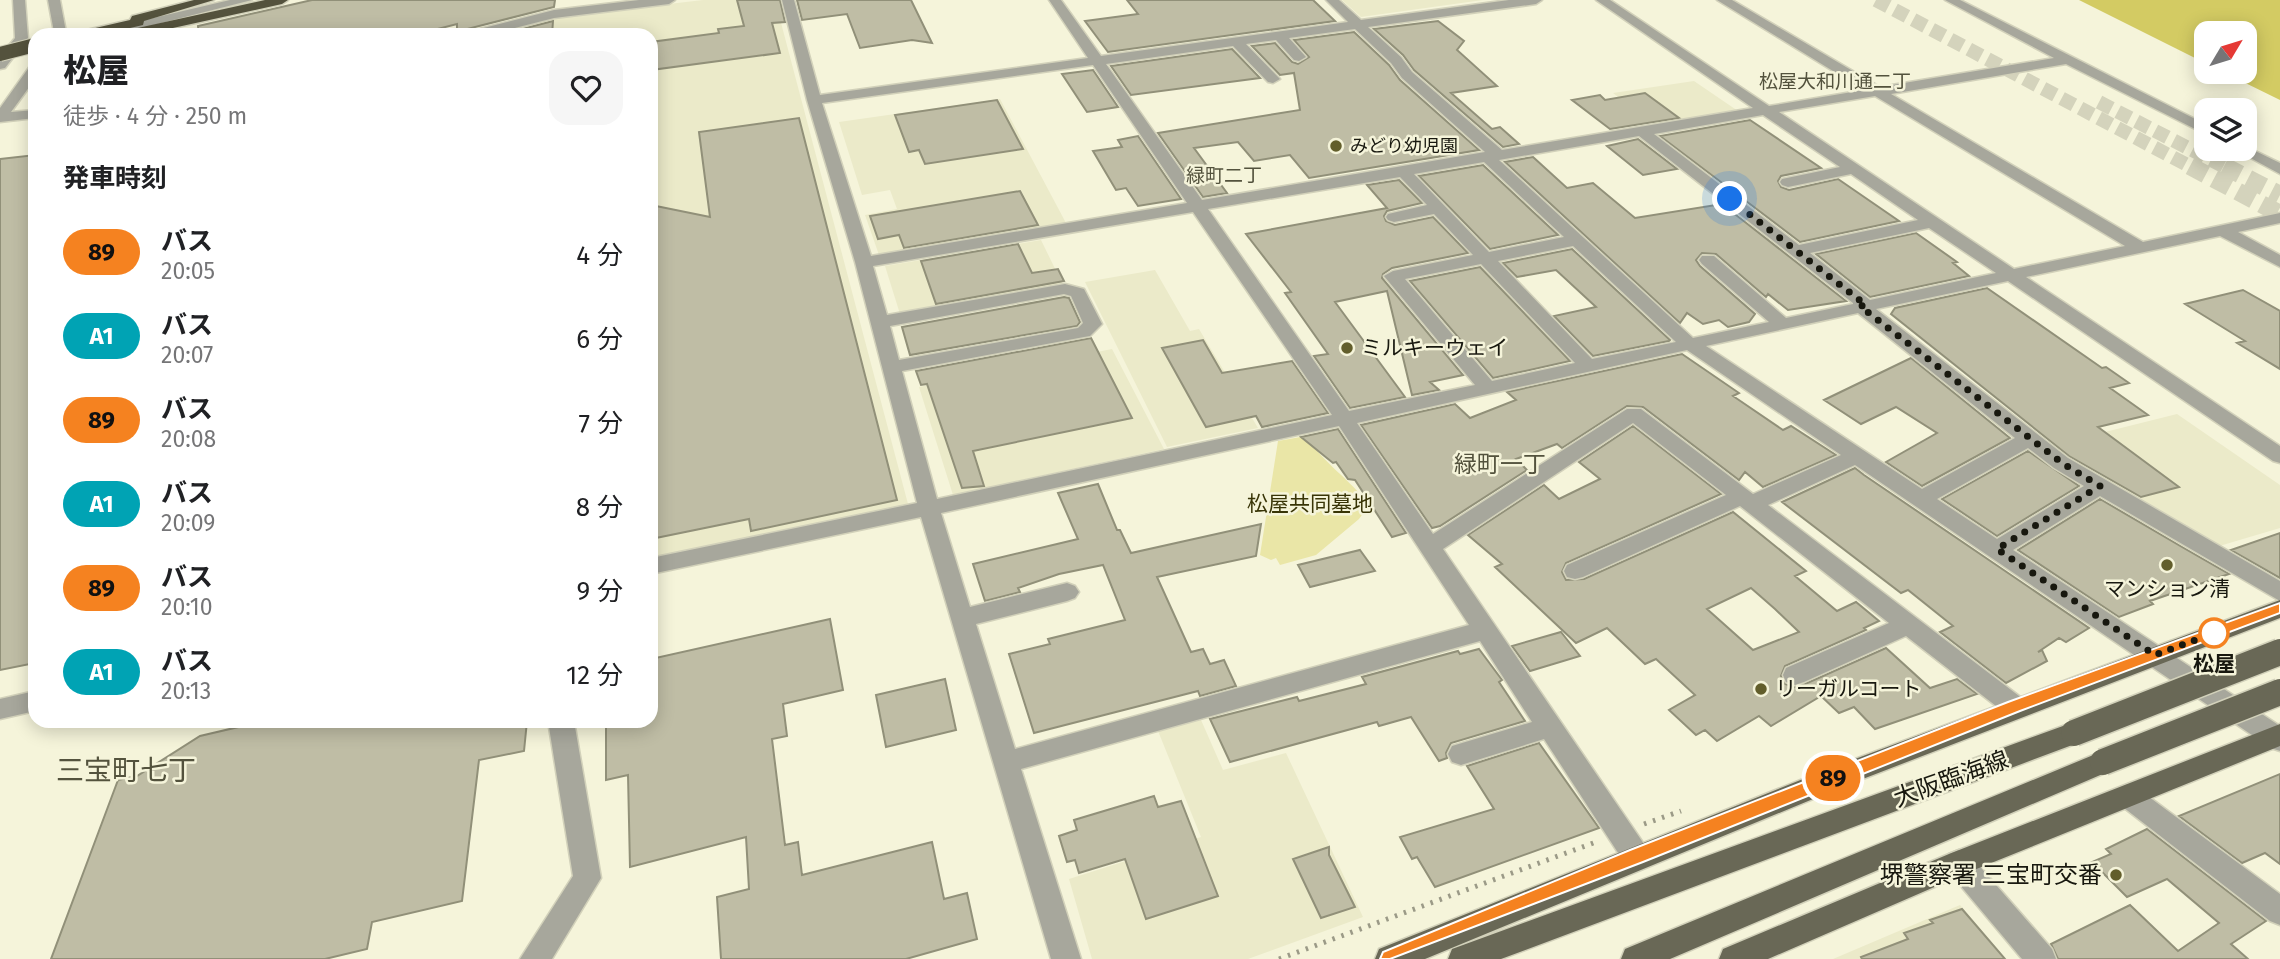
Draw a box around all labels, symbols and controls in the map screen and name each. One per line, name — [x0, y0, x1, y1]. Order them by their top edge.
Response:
north arrow — [2194, 21, 2258, 84]
map controls — [2194, 21, 2257, 161]
text: 松屋 — [63, 51, 129, 91]
button: heart — [549, 51, 623, 125]
district label: 松屋大和川通二丁 — [1759, 70, 1911, 93]
button: layers — [2194, 98, 2257, 161]
text: 徒歩 · 4 分 · 250 m — [63, 102, 247, 130]
place label: みどり幼児園 — [1350, 135, 1458, 157]
marker: みどり幼児園 — [1328, 138, 1344, 154]
text: 発車時刻 — [63, 163, 167, 194]
district label: 緑町二丁 — [1186, 164, 1262, 187]
your location — [1712, 181, 1747, 216]
text: バス — [161, 226, 213, 257]
text: 89 — [88, 238, 115, 266]
text: 4 分 — [576, 240, 623, 271]
text: 20:05 — [161, 257, 215, 285]
text: バス — [161, 310, 213, 341]
text: A1 — [89, 322, 114, 350]
text: 6 分 — [576, 324, 623, 355]
place label: ミルキーウェイ — [1361, 335, 1508, 361]
marker: ミルキーウェイ — [1339, 340, 1355, 356]
text: 20:07 — [161, 341, 213, 369]
text: バス — [161, 394, 213, 425]
text: 89 — [88, 406, 115, 434]
text: 7 分 — [579, 408, 623, 439]
text: 20:08 — [161, 425, 216, 453]
district label: 緑町一丁 — [1454, 450, 1546, 478]
text: バス — [161, 478, 213, 509]
text: A1 — [89, 490, 114, 518]
park label: 松屋共同墓地 — [1247, 491, 1373, 517]
text: 8 分 — [576, 492, 623, 523]
text: 20:09 — [161, 509, 215, 537]
marker: マンション清 — [2159, 557, 2175, 573]
text: バス — [161, 562, 213, 593]
text: 89 — [88, 574, 115, 602]
text: 9 分 — [576, 576, 623, 607]
place label: マンション清 — [2104, 576, 2230, 602]
text: 20:10 — [161, 593, 213, 621]
marker: 松屋 — [2199, 618, 2229, 648]
text: バス — [161, 646, 213, 677]
place label: 松屋 — [2193, 651, 2235, 677]
text: A1 — [89, 658, 114, 686]
text: 12 分 — [566, 660, 623, 691]
place label: リーガルコート — [1775, 676, 1922, 702]
text: 20:13 — [161, 677, 211, 705]
marker: リーガルコート — [1753, 681, 1769, 697]
street label: 大阪臨海線 — [1890, 745, 2012, 813]
district label: 三宝町七丁 — [56, 754, 196, 787]
line badge: 89 — [1801, 755, 1864, 801]
text: 89 — [1820, 764, 1847, 792]
place label: 堺警察署 三宝町交番 — [1880, 861, 2102, 889]
marker: 堺警察署 三宝町交番 — [2108, 867, 2124, 883]

